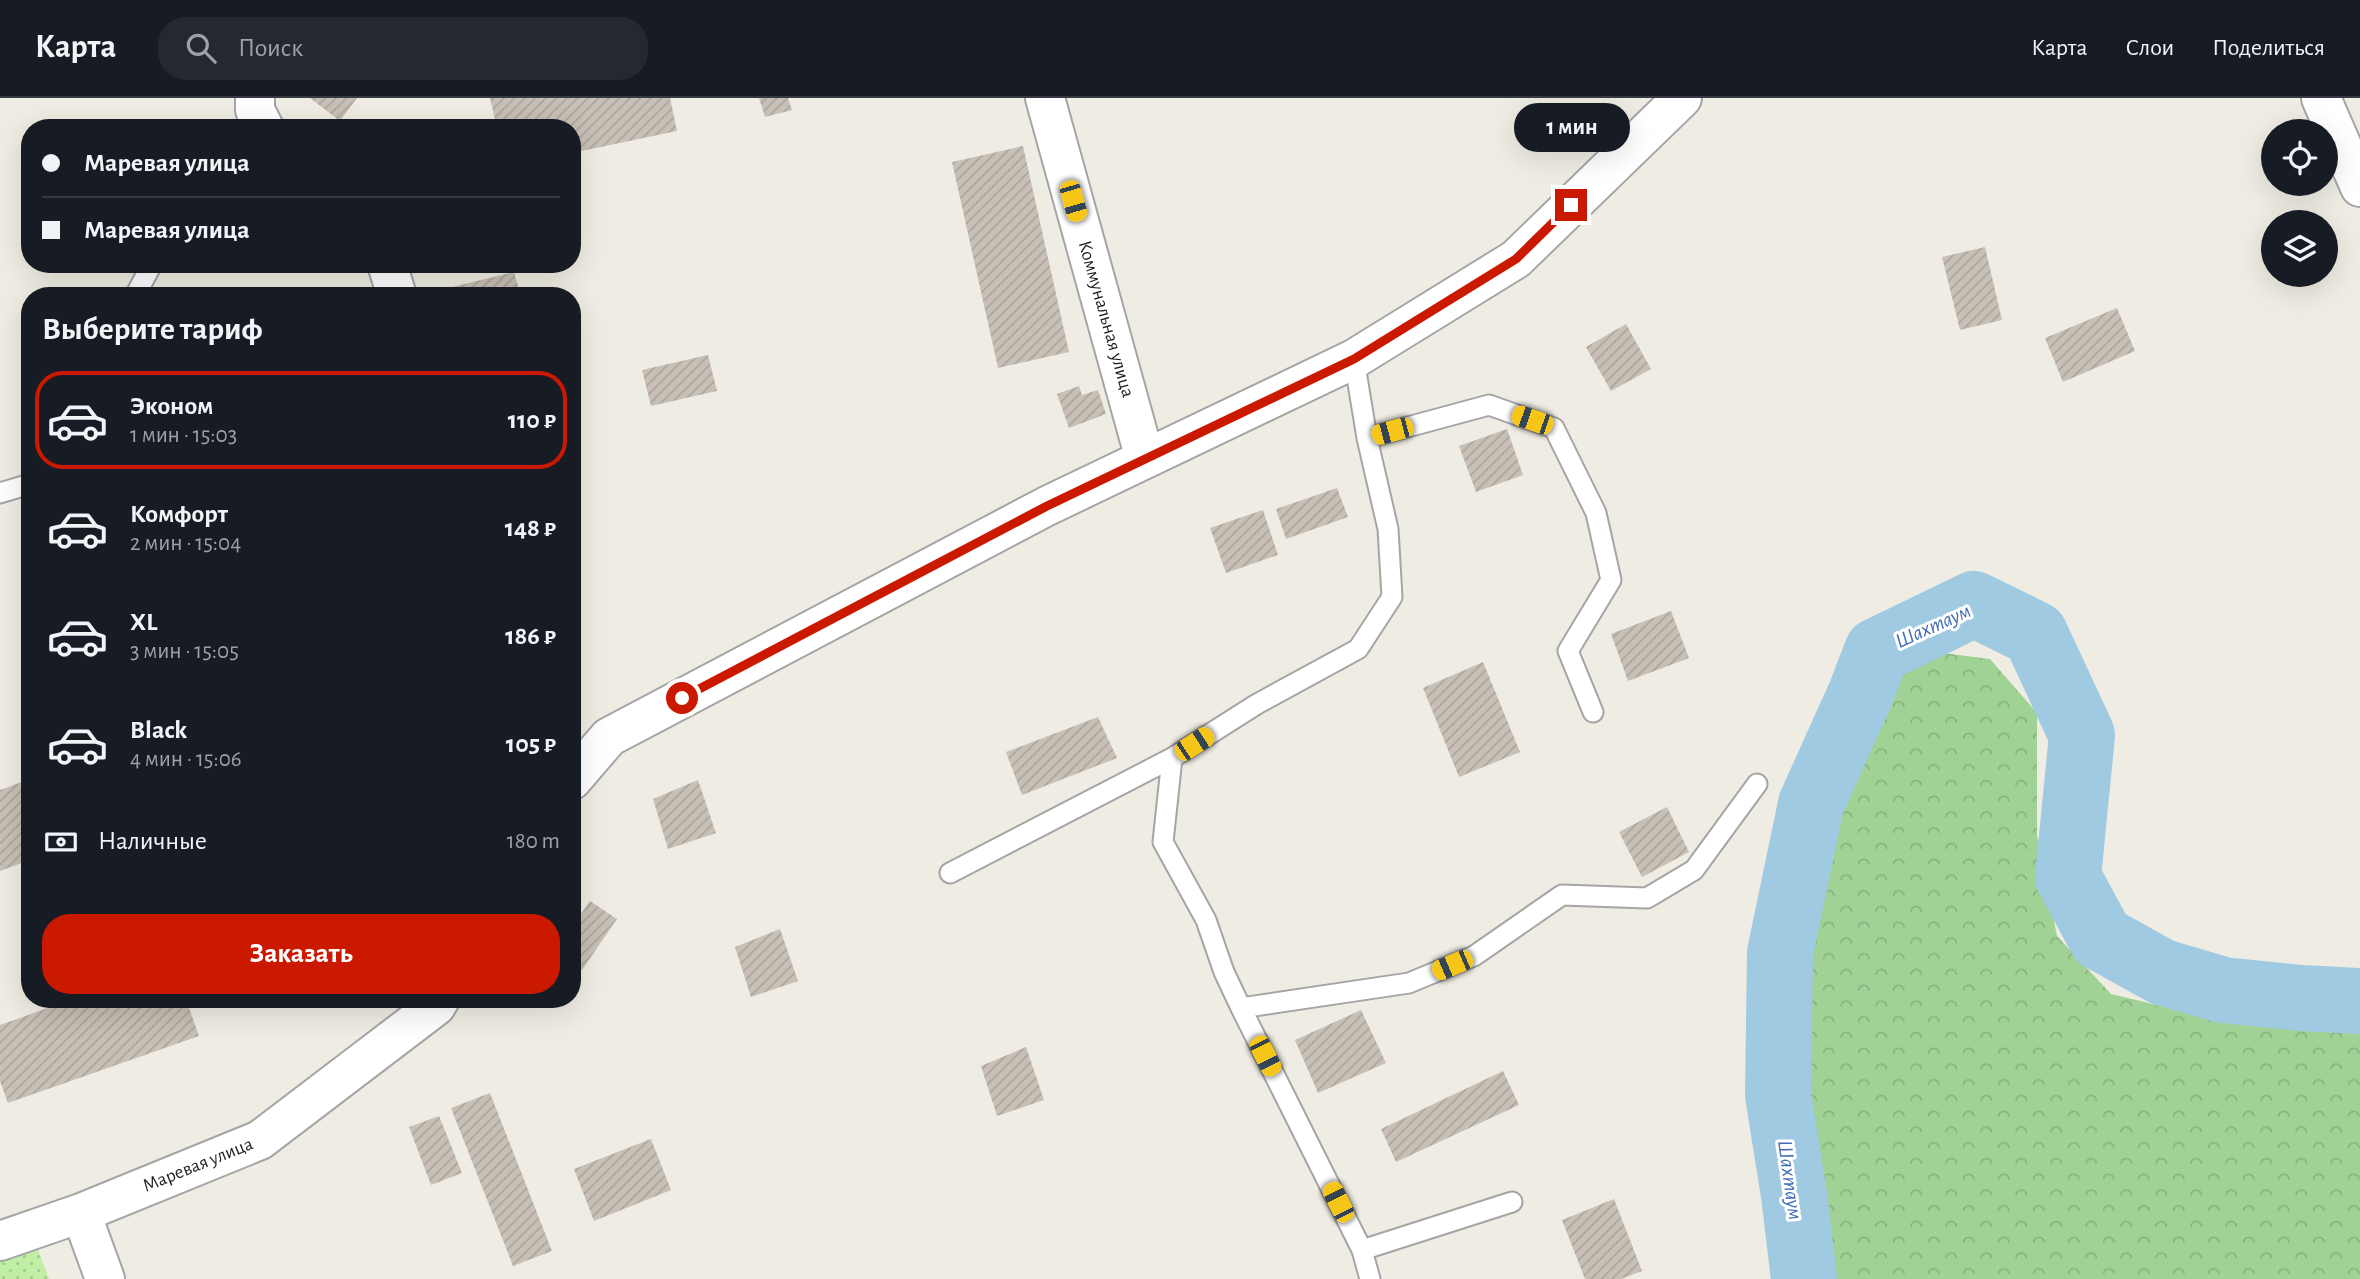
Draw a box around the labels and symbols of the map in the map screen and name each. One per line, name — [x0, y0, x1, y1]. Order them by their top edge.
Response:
callout: 1 мин — [1513, 104, 1629, 153]
car — [1058, 178, 1089, 224]
route end — [1555, 189, 1587, 221]
street label: Коммунальная улица — [1075, 239, 1138, 400]
car — [1509, 403, 1556, 437]
car — [1369, 415, 1416, 447]
water label: Шахтаум — [1892, 600, 1974, 652]
route start — [666, 682, 698, 714]
car — [1171, 724, 1218, 764]
car — [1429, 947, 1476, 983]
car — [1247, 1033, 1284, 1079]
street label: Маревая улица — [140, 1134, 256, 1196]
water label: Шахтаум — [1774, 1139, 1806, 1221]
car — [1320, 1179, 1357, 1225]

